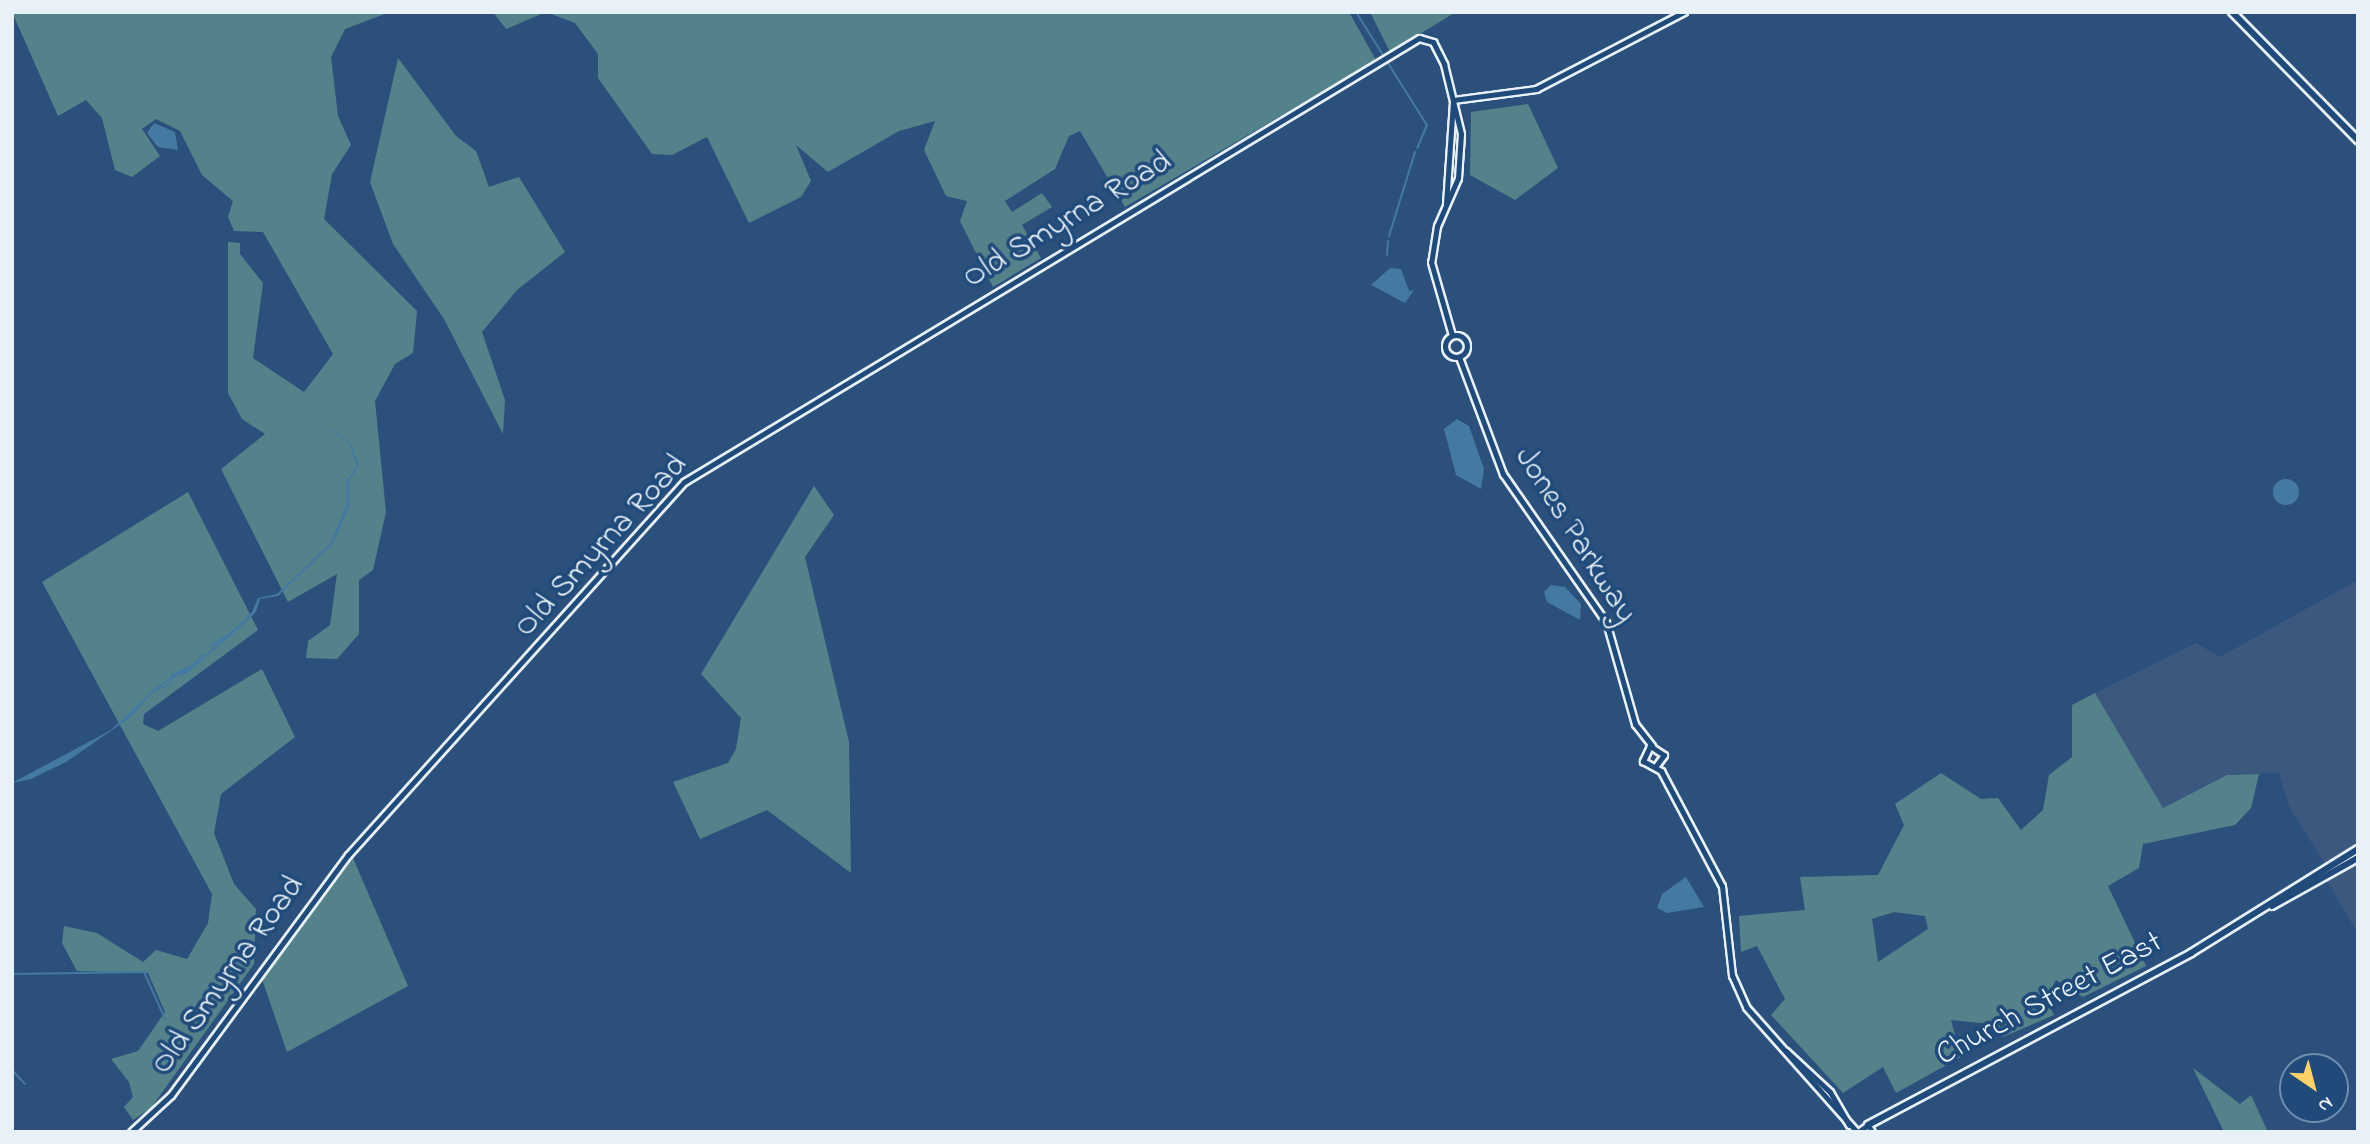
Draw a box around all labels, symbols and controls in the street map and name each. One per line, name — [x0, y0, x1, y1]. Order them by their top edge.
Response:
street label: Old Smyrna Road — [957, 144, 1179, 298]
street label: Jones Parkway — [1505, 441, 1643, 631]
street label: Old Smyrna Road — [507, 448, 697, 646]
street label: Old Smyrna Road — [144, 869, 314, 1083]
street label: Church Street East — [1930, 924, 2170, 1076]
north arrow — [2279, 1053, 2349, 1123]
text: N — [2312, 1089, 2338, 1119]

